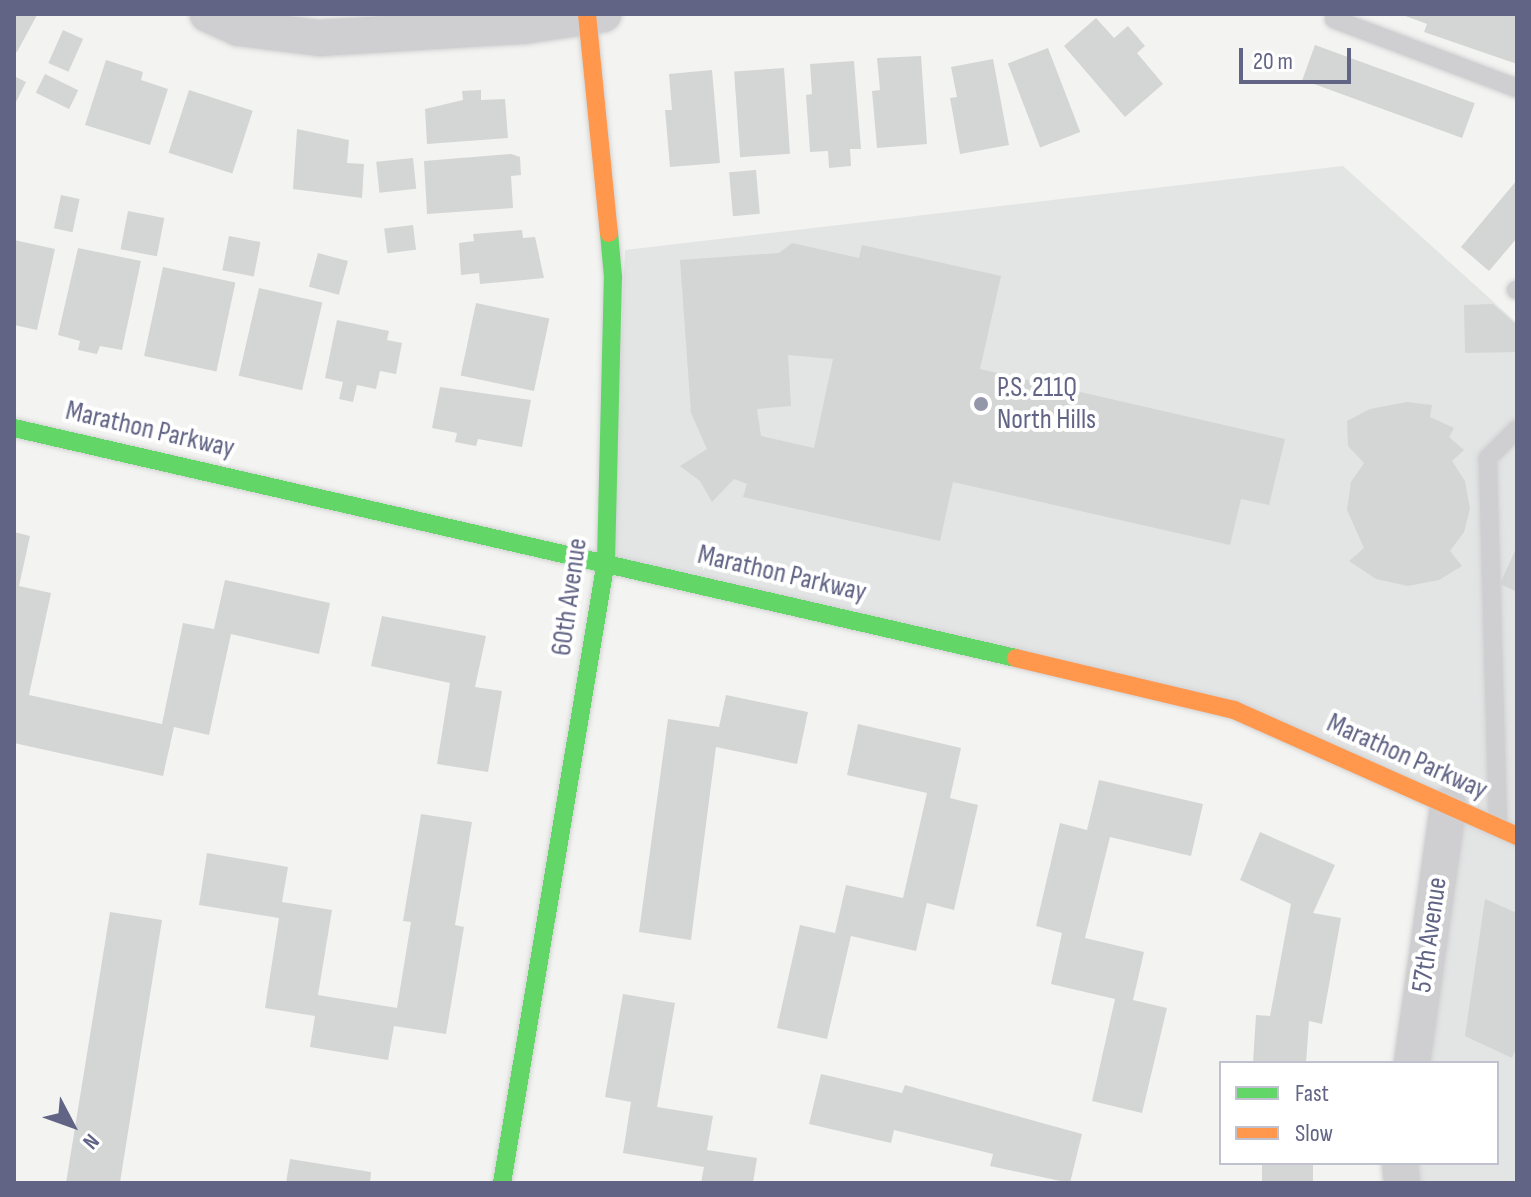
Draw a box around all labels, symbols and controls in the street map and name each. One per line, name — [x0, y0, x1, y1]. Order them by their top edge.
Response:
scale bar — [1243, 32, 1355, 82]
text: 20 m — [1253, 47, 1293, 76]
place label: P.S. 211Q North Hills — [997, 371, 1096, 437]
street label: Marathon Parkway — [62, 394, 238, 466]
marker: P.S. 211Q North Hills — [972, 395, 990, 413]
street label: 60th Avenue — [545, 536, 595, 658]
street label: Marathon Parkway — [694, 538, 870, 610]
street label: Marathon Parkway — [1322, 707, 1492, 807]
street label: 57th Avenue — [1405, 875, 1455, 995]
legend — [1219, 1061, 1499, 1165]
text: Fast — [1295, 1079, 1329, 1108]
north arrow — [32, 1085, 112, 1165]
text: Slow — [1295, 1119, 1333, 1148]
text: N — [76, 1128, 105, 1154]

